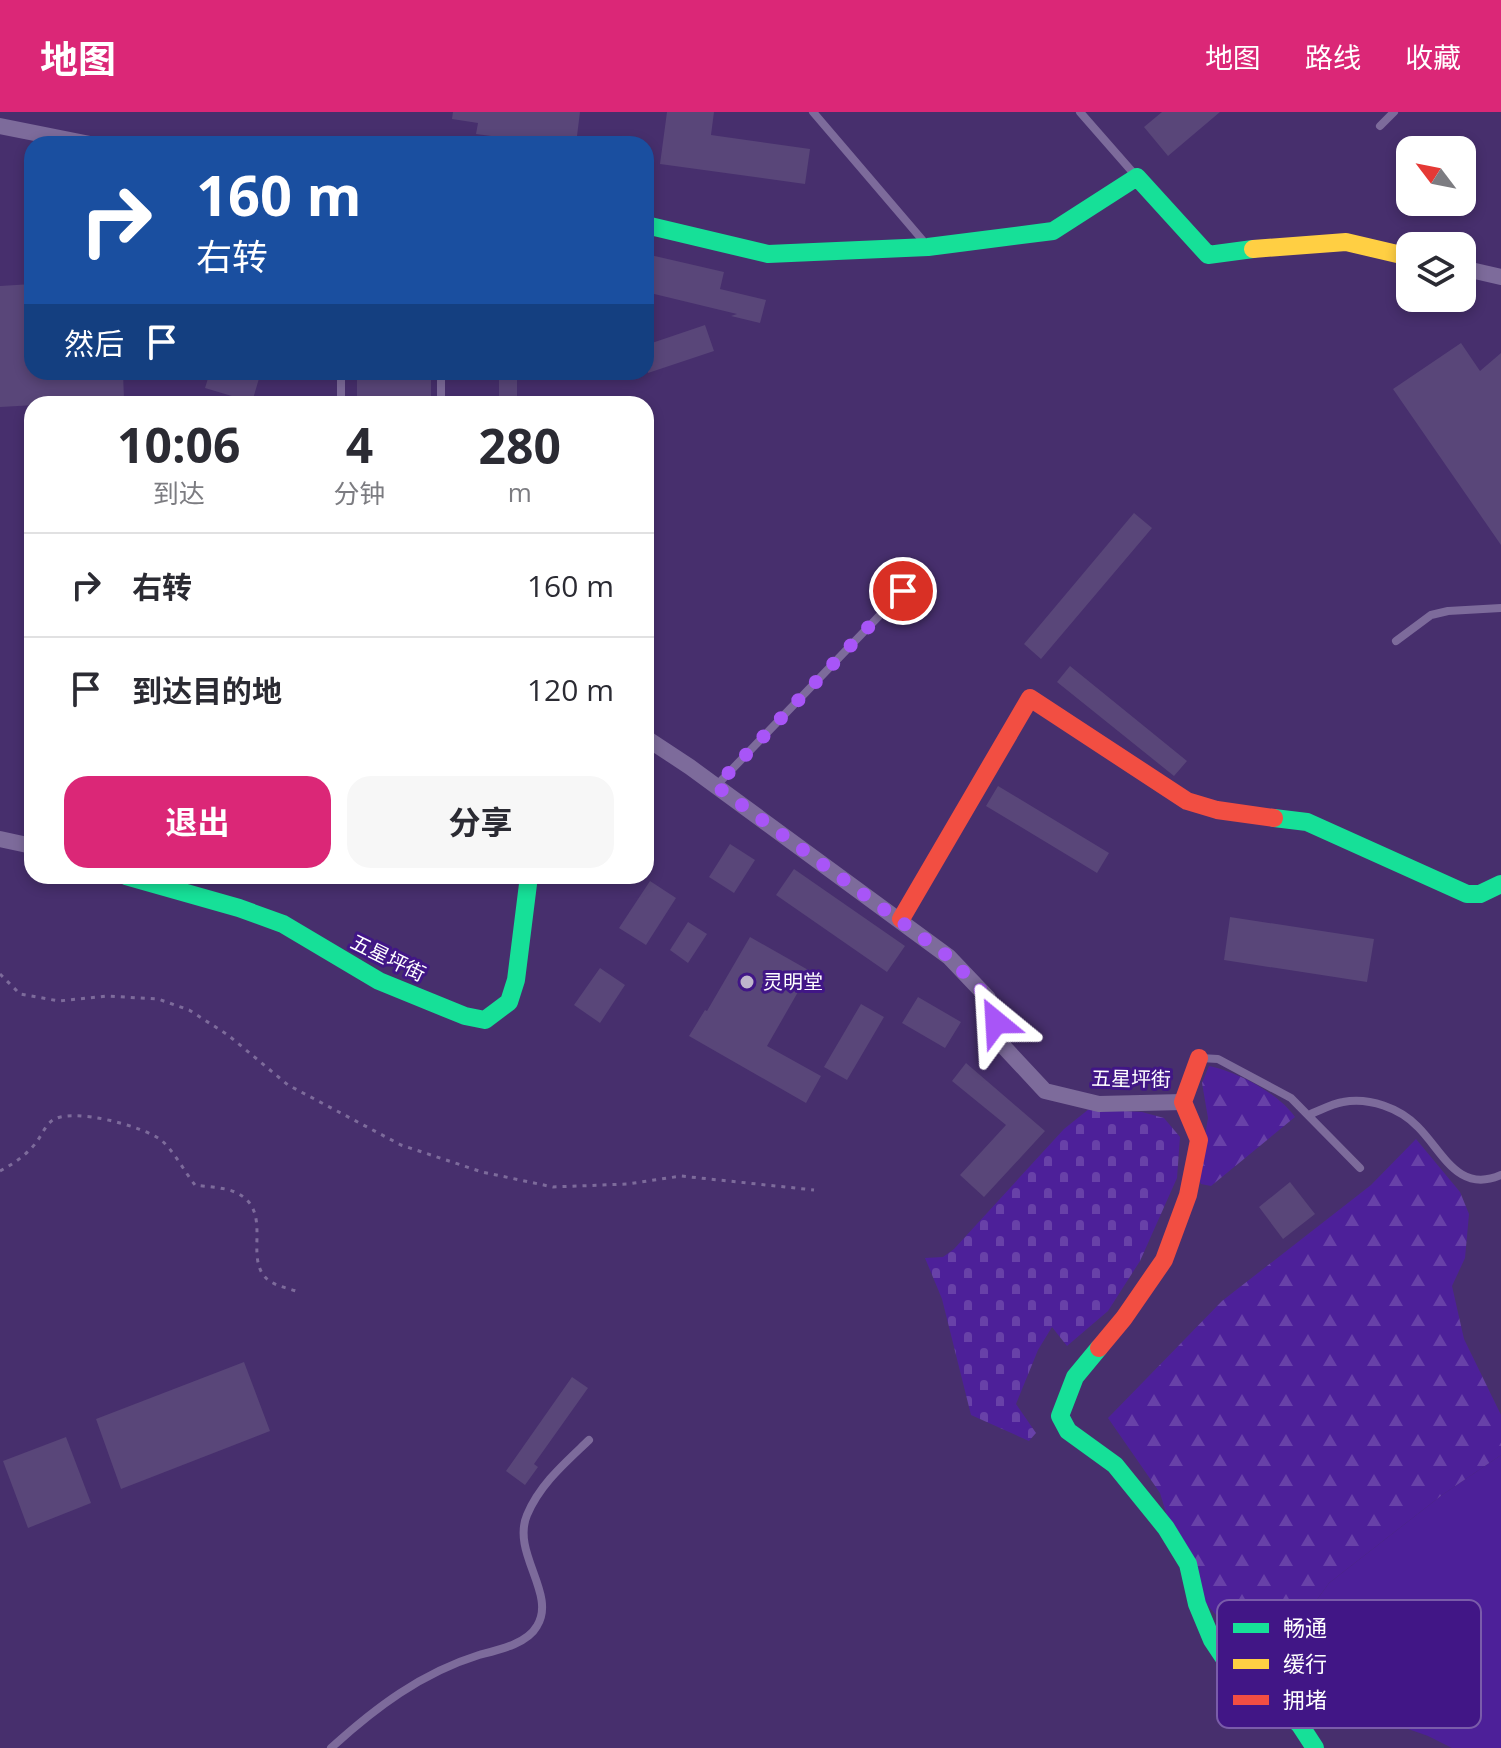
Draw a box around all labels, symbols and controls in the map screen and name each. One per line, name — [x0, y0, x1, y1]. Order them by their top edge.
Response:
text: 地图 — [40, 32, 116, 84]
text: 地图 — [1205, 38, 1261, 76]
text: 路线 — [1305, 38, 1361, 76]
text: 收藏 — [1405, 38, 1461, 76]
north arrow — [1396, 136, 1476, 216]
map controls — [1396, 136, 1476, 312]
text: 160 m — [196, 156, 362, 232]
icon: right — [64, 168, 168, 272]
text: 右转 — [196, 232, 268, 281]
button: layers — [1396, 232, 1476, 312]
icon: arrive — [140, 320, 184, 364]
text: 然后 — [64, 323, 124, 364]
text: 10:06 — [117, 412, 241, 477]
text: 4 — [346, 412, 373, 477]
text: 280 — [479, 413, 561, 478]
text: m — [508, 474, 532, 510]
text: 到达 — [153, 475, 205, 511]
text: 分钟 — [334, 475, 386, 511]
pin — [869, 557, 937, 625]
icon: right — [64, 563, 108, 607]
text: 160 m — [527, 565, 614, 606]
text: 右转 — [132, 566, 192, 607]
icon: arrive — [881, 569, 925, 613]
icon: arrive — [64, 667, 108, 711]
text: 120 m — [527, 669, 614, 710]
text: 到达目的地 — [132, 670, 282, 711]
button: 退出 — [64, 776, 331, 868]
button: 分享 — [347, 776, 614, 868]
street label: 五星坪街 — [346, 928, 430, 987]
place label: 灵明堂 — [763, 968, 823, 995]
marker: 灵明堂 — [738, 973, 756, 991]
position arrow — [954, 980, 1038, 1064]
street label: 五星坪街 — [1091, 1064, 1171, 1093]
legend — [1217, 1600, 1481, 1728]
text: 畅通 — [1283, 1612, 1327, 1642]
text: 缓行 — [1283, 1648, 1327, 1678]
text: 拥堵 — [1283, 1684, 1327, 1714]

